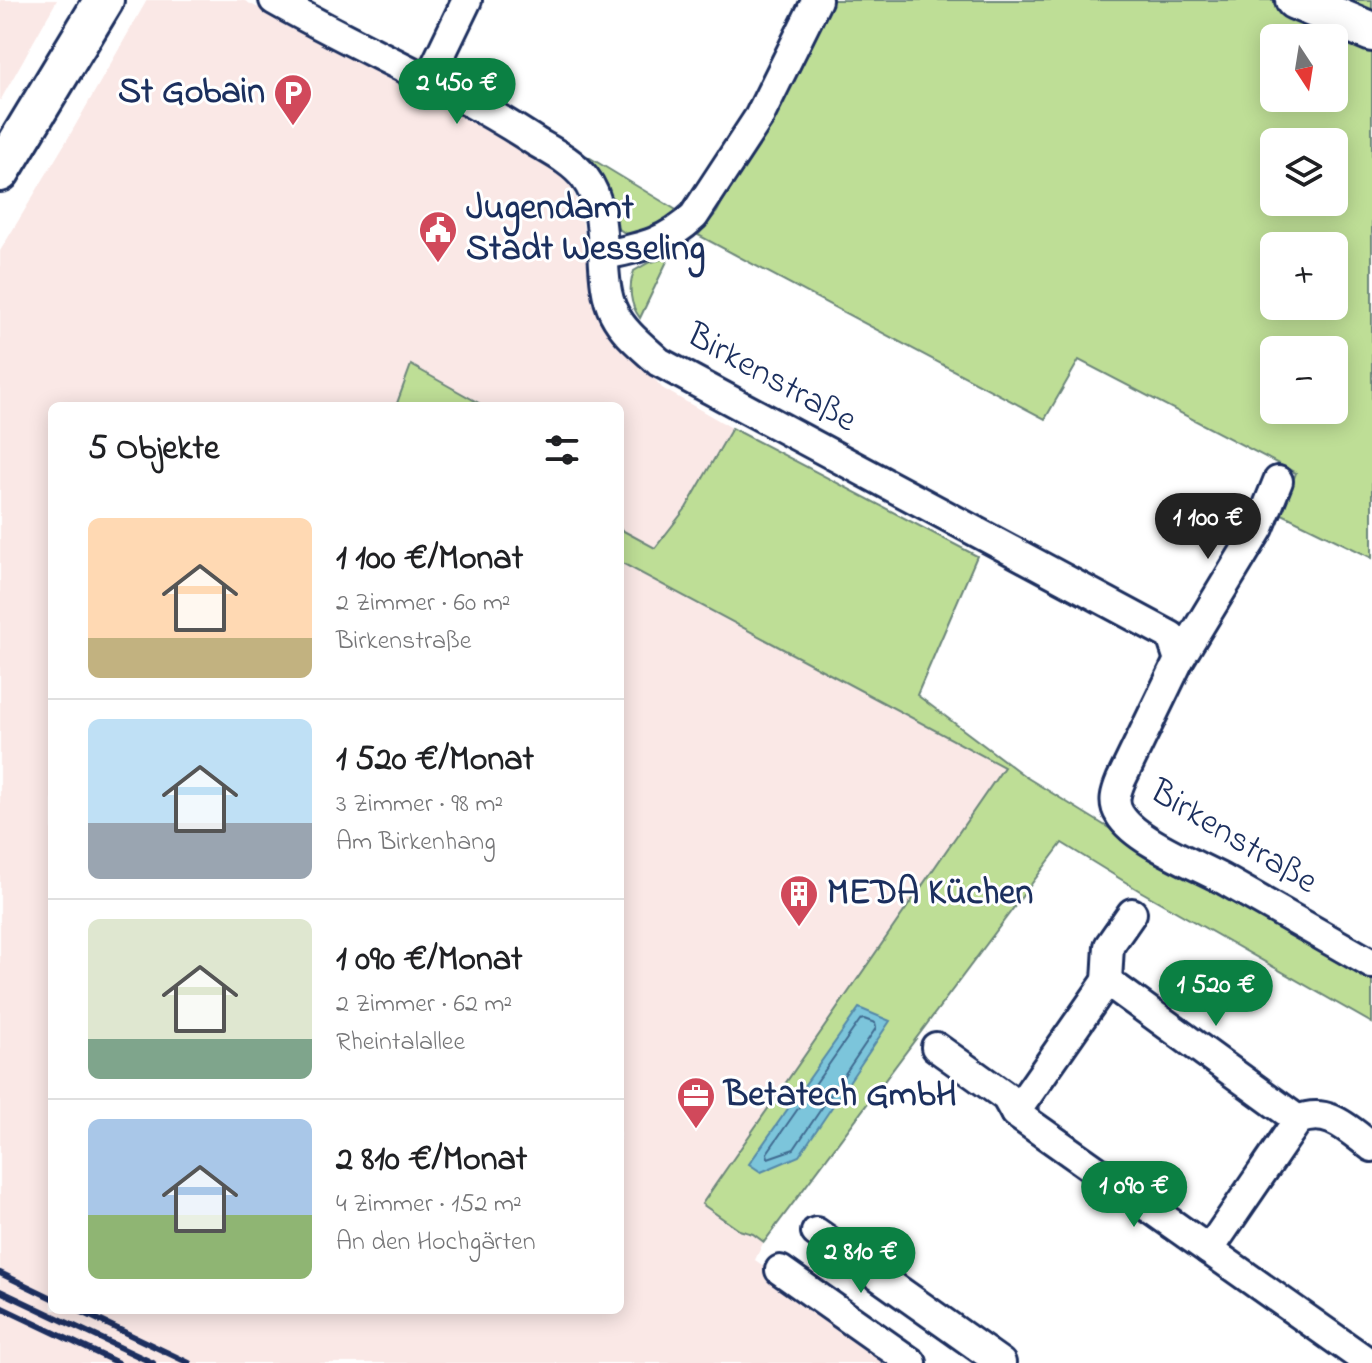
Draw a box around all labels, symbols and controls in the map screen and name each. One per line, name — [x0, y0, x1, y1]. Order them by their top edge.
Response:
north arrow — [1260, 24, 1348, 112]
map controls — [1260, 24, 1348, 424]
pin: 2 450 € — [383, 58, 531, 126]
text: 2 450 € — [417, 65, 497, 103]
place label: St Gobain — [118, 67, 265, 120]
parking icon: St Gobain — [272, 72, 314, 127]
button: layers — [1260, 128, 1348, 216]
place label: Jugendamt Stadt Wesseling — [466, 183, 705, 278]
public building icon: Jugendamt Stadt Wesseling — [417, 209, 459, 264]
button: + — [1260, 232, 1348, 320]
street label: Birkenstraße — [675, 310, 867, 448]
button: − — [1260, 336, 1348, 424]
text: 5 Objekte — [88, 425, 219, 475]
icon: filters — [540, 428, 584, 472]
pin: 1 100 € — [1134, 493, 1282, 561]
text: 1 100 € — [1173, 500, 1243, 538]
text: 1 100 €/Monat — [336, 535, 523, 585]
icon: home — [152, 550, 248, 646]
text: 2 Zimmer · 60 m² — [336, 585, 511, 623]
text: Birkenstraße — [336, 623, 471, 661]
text: 1 520 €/Monat — [336, 736, 534, 786]
icon: home — [152, 751, 248, 847]
street label: Birkenstraße — [1138, 766, 1328, 909]
text: 3 Zimmer · 98 m² — [336, 786, 503, 824]
text: Am Birkenhang — [336, 824, 496, 862]
place label: MEDA Küchen — [827, 868, 1033, 921]
building icon: MEDA Küchen — [778, 873, 820, 928]
text: 1 090 €/Monat — [336, 936, 523, 986]
icon: home — [152, 951, 248, 1047]
pin: 1 520 € — [1142, 960, 1290, 1028]
text: 1 520 € — [1177, 967, 1255, 1005]
text: 2 Zimmer · 62 m² — [336, 986, 512, 1024]
text: Rheintalallee — [336, 1024, 465, 1062]
place label: Betatech GmbH — [722, 1070, 957, 1123]
office icon: Betatech GmbH — [675, 1075, 717, 1130]
text: 2 810 €/Monat — [336, 1136, 527, 1186]
icon: home — [152, 1151, 248, 1247]
pin: 1 090 € — [1060, 1161, 1208, 1229]
text: 1 090 € — [1099, 1168, 1169, 1206]
text: 4 Zimmer · 152 m² — [336, 1186, 522, 1224]
text: An den Hochgärten — [336, 1224, 536, 1262]
pin: 2 810 € — [787, 1227, 935, 1295]
text: 2 810 € — [824, 1234, 898, 1272]

